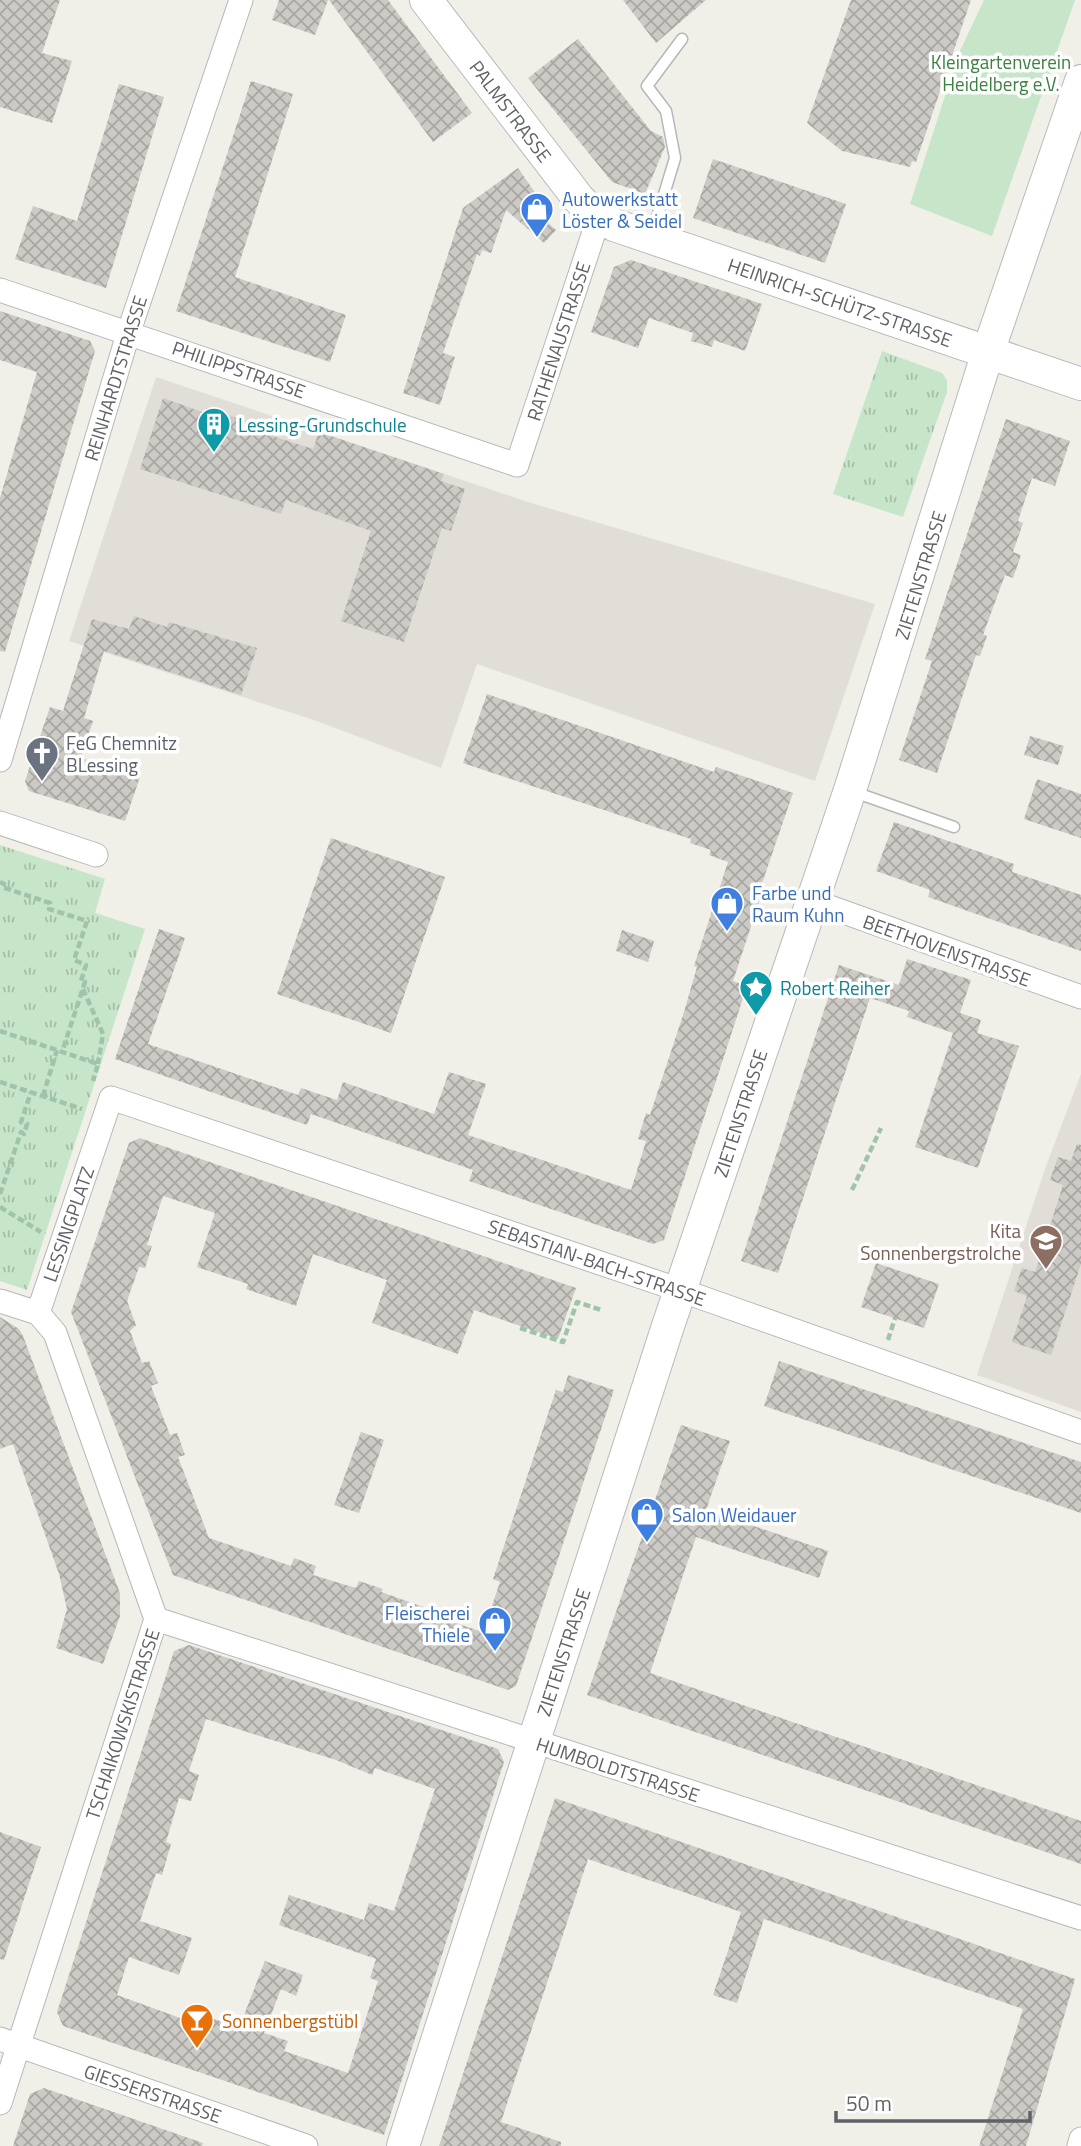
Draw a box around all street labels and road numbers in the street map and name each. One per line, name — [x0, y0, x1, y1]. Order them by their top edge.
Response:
street label: PALMSTRASSE — [463, 54, 559, 168]
street label: HEINRICH-SCHÜTZ-STRASSE — [724, 250, 956, 354]
street label: RATHENAUSTRASSE — [519, 258, 597, 424]
street label: REINHARDTSTRASSE — [76, 292, 154, 464]
street label: PHILIPPSTRASSE — [168, 333, 310, 405]
street label: ZIETENSTRASSE — [887, 507, 953, 643]
street label: BEETHOVENSTRASSE — [859, 906, 1035, 994]
street label: ZIETENSTRASSE — [706, 1045, 774, 1181]
street label: LESSINGPLATZ — [35, 1162, 101, 1286]
street label: SEBASTIAN-BACH-STRASSE — [484, 1211, 710, 1313]
street label: ZIETENSTRASSE — [529, 1584, 597, 1720]
street label: TSCHAIKOWSKISTRASSE — [77, 1625, 167, 1823]
street label: HUMBOLDTSTRASSE — [533, 1729, 703, 1809]
street label: GIESSERSTRASSE — [80, 2056, 226, 2130]

